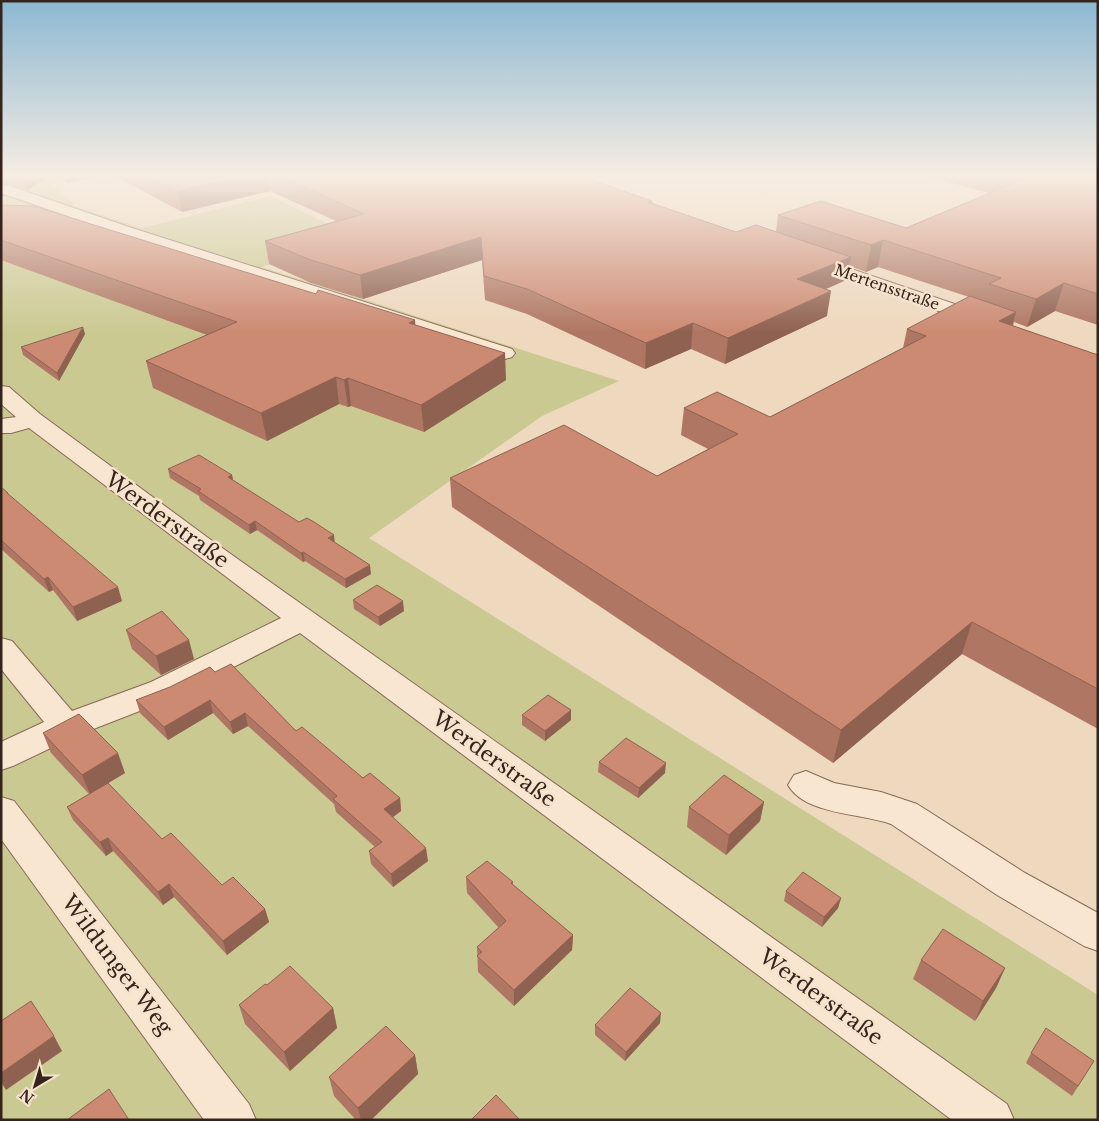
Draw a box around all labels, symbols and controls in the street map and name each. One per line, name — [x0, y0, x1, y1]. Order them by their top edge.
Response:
street label: Mertensstraße — [832, 260, 942, 314]
street label: Werderstraße — [99, 466, 234, 574]
street label: Werderstraße — [426, 705, 561, 813]
street label: Wildunger Weg — [55, 889, 178, 1040]
street label: Werderstraße — [753, 943, 888, 1051]
north arrow — [10, 1061, 60, 1111]
text: N — [16, 1085, 38, 1107]

